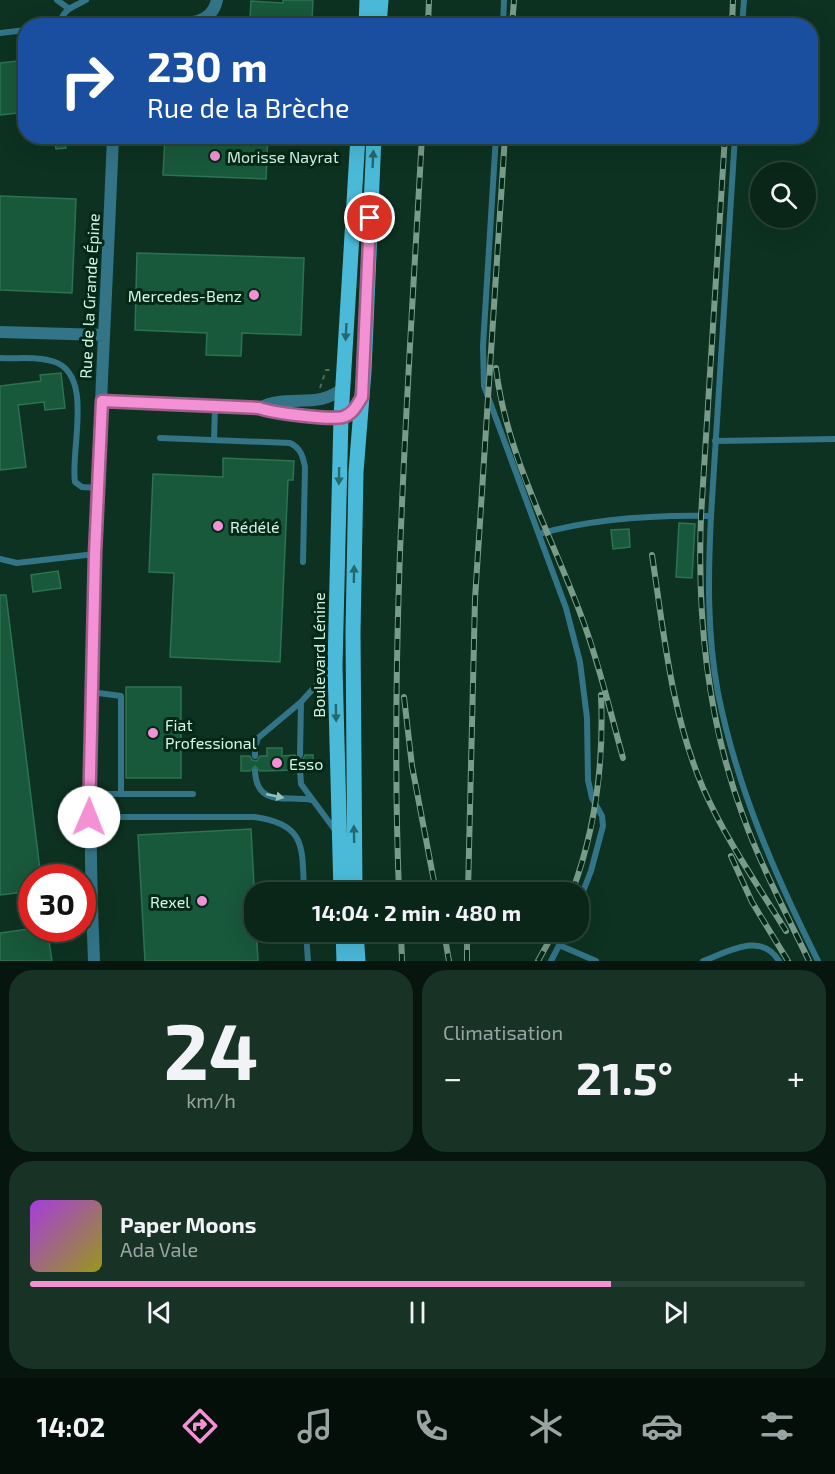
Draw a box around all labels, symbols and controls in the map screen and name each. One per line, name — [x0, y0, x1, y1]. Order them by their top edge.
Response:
text: 230 m — [147, 40, 268, 90]
icon: right — [48, 42, 126, 120]
text: Rue de la Brèche — [147, 91, 350, 123]
place label: Morisse Nayrat — [227, 147, 339, 166]
marker: Morisse Nayrat — [208, 149, 222, 163]
one-way arrow — [369, 149, 378, 168]
map controls — [750, 162, 816, 228]
button: search — [750, 162, 816, 228]
pin — [344, 192, 395, 243]
icon: arrive — [353, 201, 386, 234]
street label: Rue de la Grande Épine — [75, 213, 103, 379]
place label: Mercedes-Benz — [128, 286, 242, 305]
marker: Mercedes-Benz — [247, 288, 261, 302]
one-way arrow — [341, 322, 350, 341]
one-way arrow — [335, 466, 344, 485]
place label: Rédélé — [230, 517, 280, 536]
marker: Rédélé — [211, 519, 225, 533]
one-way arrow — [349, 564, 359, 583]
street label: Boulevard Lénine — [309, 592, 328, 718]
one-way arrow — [331, 703, 341, 722]
place label: Fiat Professional — [165, 715, 257, 752]
marker: Fiat Professional — [146, 726, 160, 740]
place label: Esso — [289, 754, 323, 773]
marker: Esso — [270, 756, 284, 770]
position arrow — [57, 785, 121, 849]
one-way arrow — [266, 792, 284, 802]
one-way arrow — [349, 825, 359, 844]
speed limit sign: 30 — [18, 864, 96, 942]
place label: Rexel — [150, 892, 190, 911]
marker: Rexel — [195, 894, 209, 908]
text: 14:04 · 2 min · 480 m — [312, 899, 521, 925]
text: 24 — [163, 1002, 259, 1096]
text: Climatisation — [443, 1020, 563, 1044]
text: 21.5° — [576, 1050, 673, 1104]
text: − — [443, 1057, 462, 1097]
text: + — [787, 1057, 805, 1097]
text: km/h — [186, 1088, 236, 1112]
text: Paper Moons — [120, 1211, 256, 1237]
text: Ada Vale — [120, 1237, 198, 1261]
icon: previous — [143, 1296, 176, 1329]
icon: pause — [401, 1296, 434, 1329]
icon: next — [659, 1296, 692, 1329]
icon: directions — [179, 1405, 221, 1447]
icon: music — [294, 1405, 336, 1447]
icon: phone — [410, 1405, 452, 1447]
icon: climate — [525, 1405, 567, 1447]
icon: car — [641, 1405, 683, 1447]
icon: filters — [756, 1405, 798, 1447]
text: 14:02 — [37, 1410, 105, 1442]

